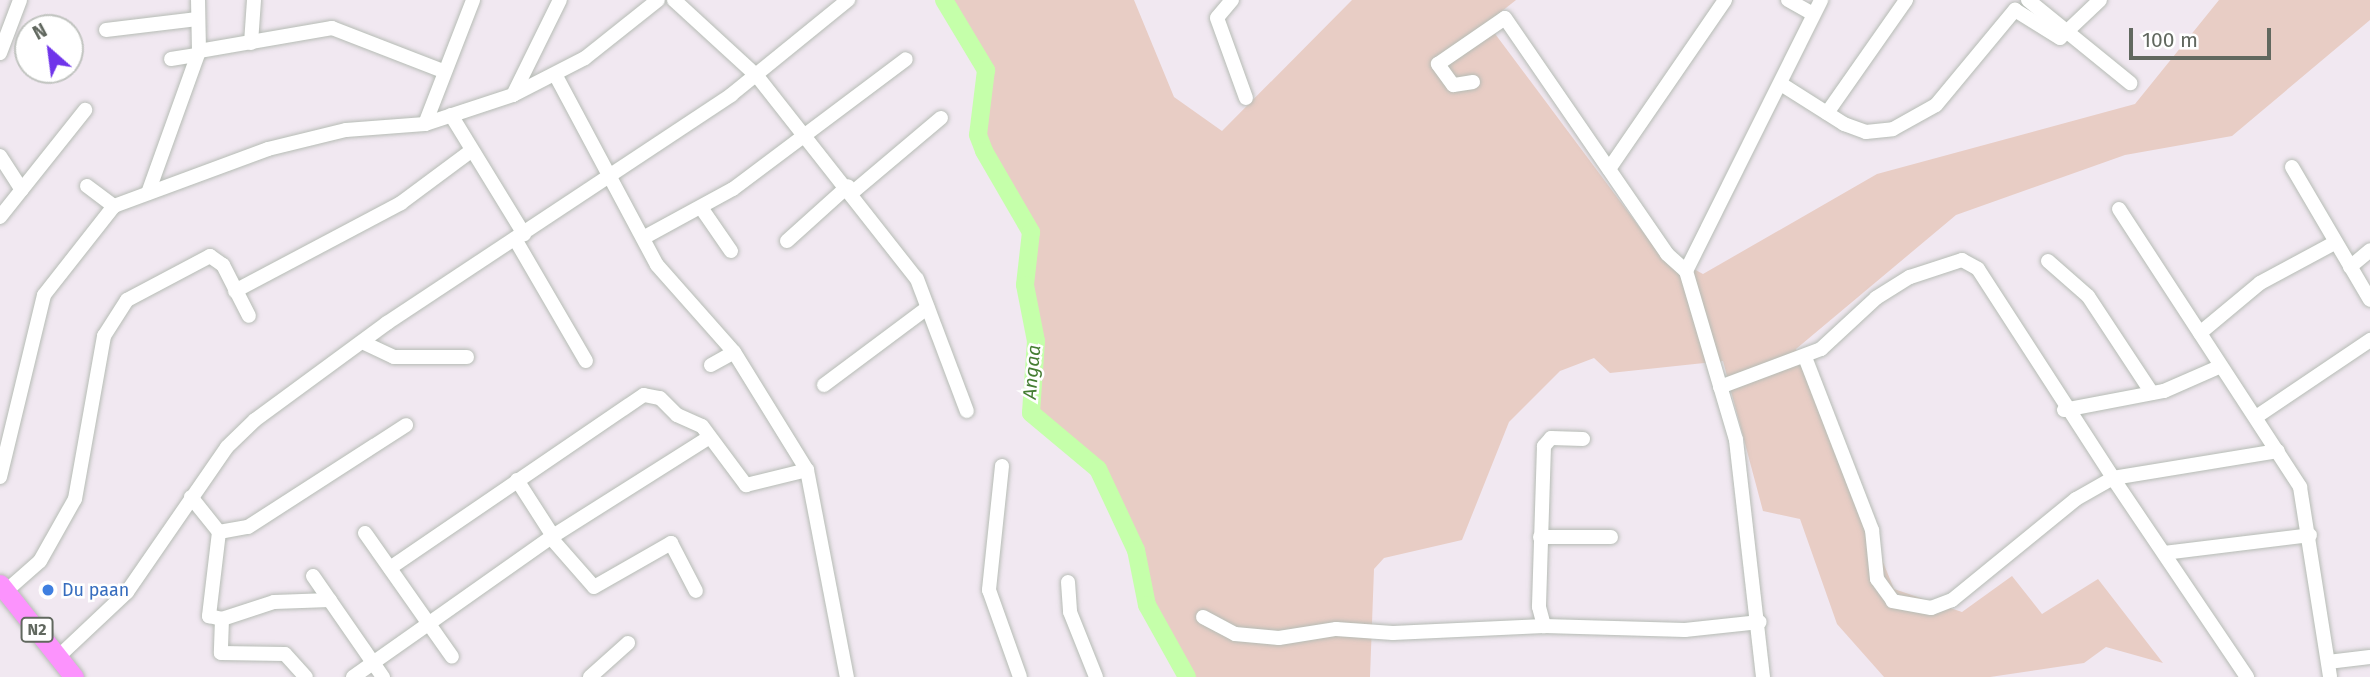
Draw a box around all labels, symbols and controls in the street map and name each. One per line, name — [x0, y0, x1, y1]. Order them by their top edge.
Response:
north arrow — [14, 14, 84, 84]
scale bar — [2132, 14, 2274, 58]
text: N — [29, 19, 51, 45]
text: 100 m — [2142, 27, 2198, 53]
water label: Angaa — [1018, 344, 1046, 400]
place label: Du paan — [62, 579, 129, 601]
marker: Du paan — [40, 582, 56, 598]
road number: N2 — [20, 618, 54, 642]

